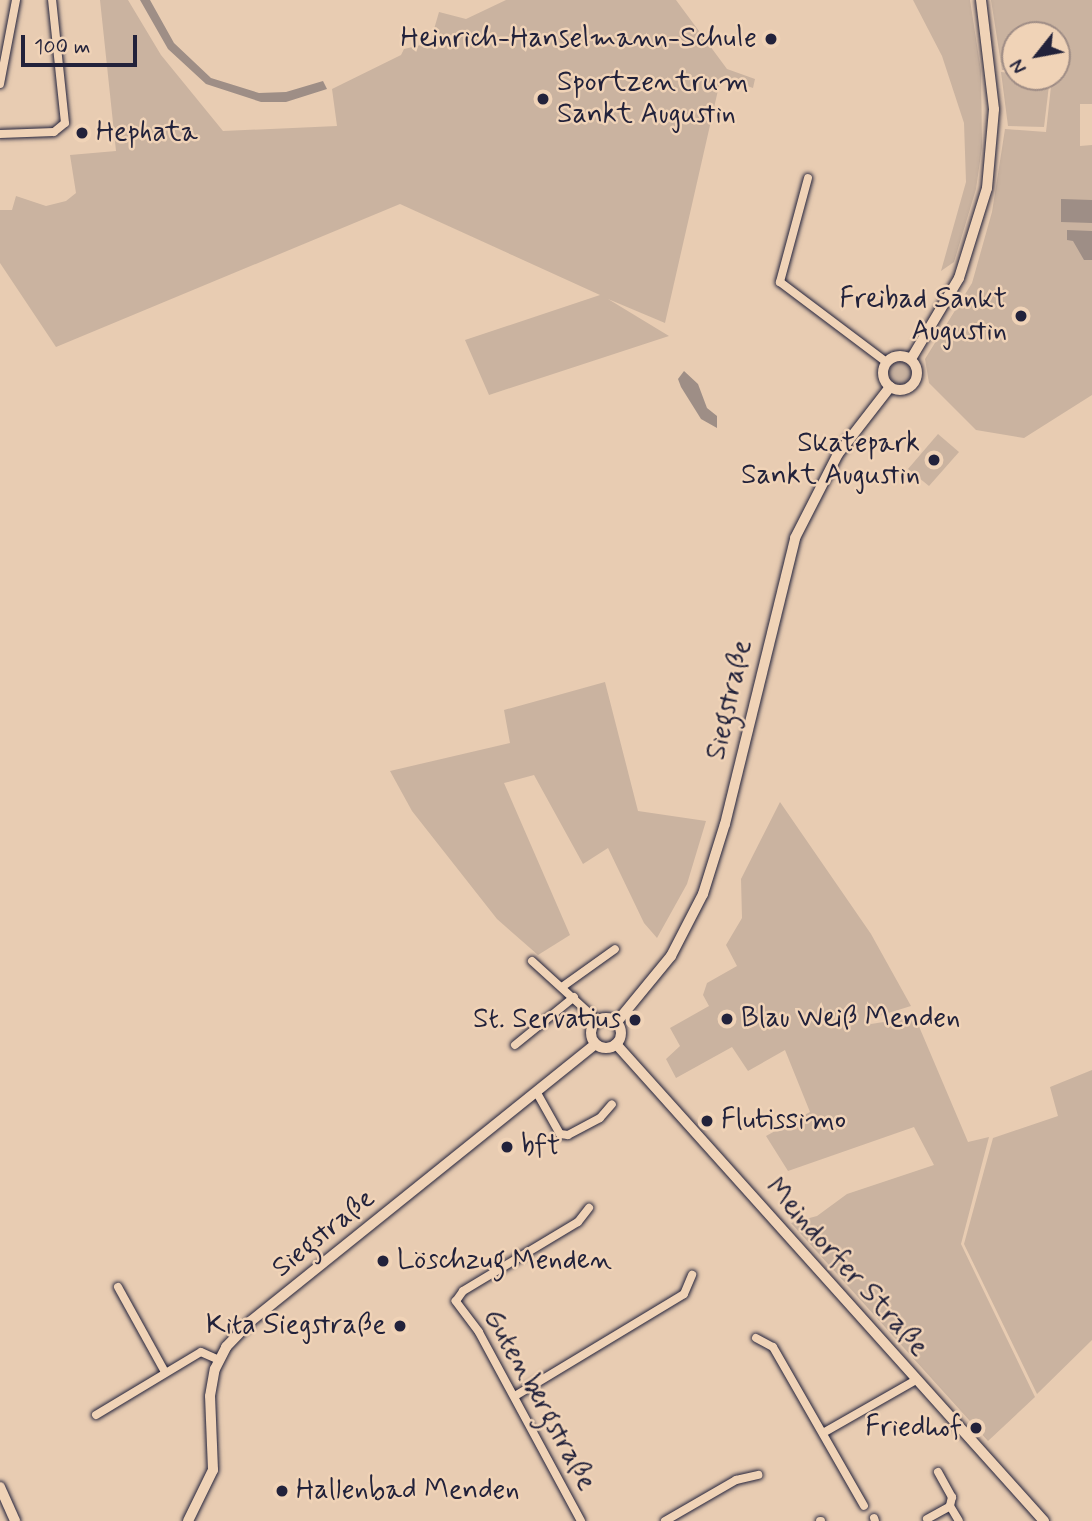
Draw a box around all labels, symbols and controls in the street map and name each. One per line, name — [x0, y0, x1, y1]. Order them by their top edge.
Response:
scale bar — [24, 21, 140, 65]
north arrow — [1001, 21, 1071, 91]
place label: Heinrich-Hanselmann-Schule — [401, 22, 757, 56]
marker: Heinrich-Hanselmann-Schule — [763, 31, 779, 47]
text: 100 m — [34, 33, 90, 61]
text: N — [1005, 54, 1033, 78]
place label: Sportzentrum Sankt Augustin — [557, 66, 749, 132]
marker: Sportzentrum Sankt Augustin — [535, 91, 551, 107]
place label: Hephata — [96, 116, 198, 150]
marker: Hephata — [74, 125, 90, 141]
place label: Freibad Sankt Augustin — [836, 283, 1007, 349]
marker: Freibad Sankt Augustin — [1013, 308, 1029, 324]
place label: Skatepark Sankt Augustin — [741, 427, 920, 493]
marker: Skatepark Sankt Augustin — [926, 452, 942, 468]
street label: Siegstraße — [700, 637, 760, 763]
place label: Blau Weiß Menden — [741, 1002, 960, 1036]
place label: St. Servatius — [473, 1003, 621, 1037]
marker: Blau Weiß Menden — [719, 1011, 735, 1027]
marker: St. Servatius — [627, 1012, 643, 1028]
place label: Flutissimo — [721, 1104, 846, 1138]
marker: Flutissimo — [699, 1113, 715, 1129]
place label: bft — [521, 1130, 560, 1164]
marker: bft — [499, 1139, 515, 1155]
street label: Meindorfer Straße — [759, 1174, 933, 1362]
street label: Siegstraße — [266, 1182, 382, 1286]
place label: Löschzug Menden — [397, 1244, 609, 1278]
marker: Löschzug Menden — [375, 1253, 391, 1269]
street label: Gutenbergstraße — [475, 1303, 603, 1497]
place label: Kita Siegstraße — [207, 1309, 386, 1343]
marker: Kita Siegstraße — [392, 1318, 408, 1334]
place label: Friedhof — [865, 1411, 962, 1445]
marker: Friedhof — [968, 1420, 984, 1436]
place label: Hallenbad Menden — [296, 1474, 520, 1508]
marker: Hallenbad Menden — [274, 1483, 290, 1499]

